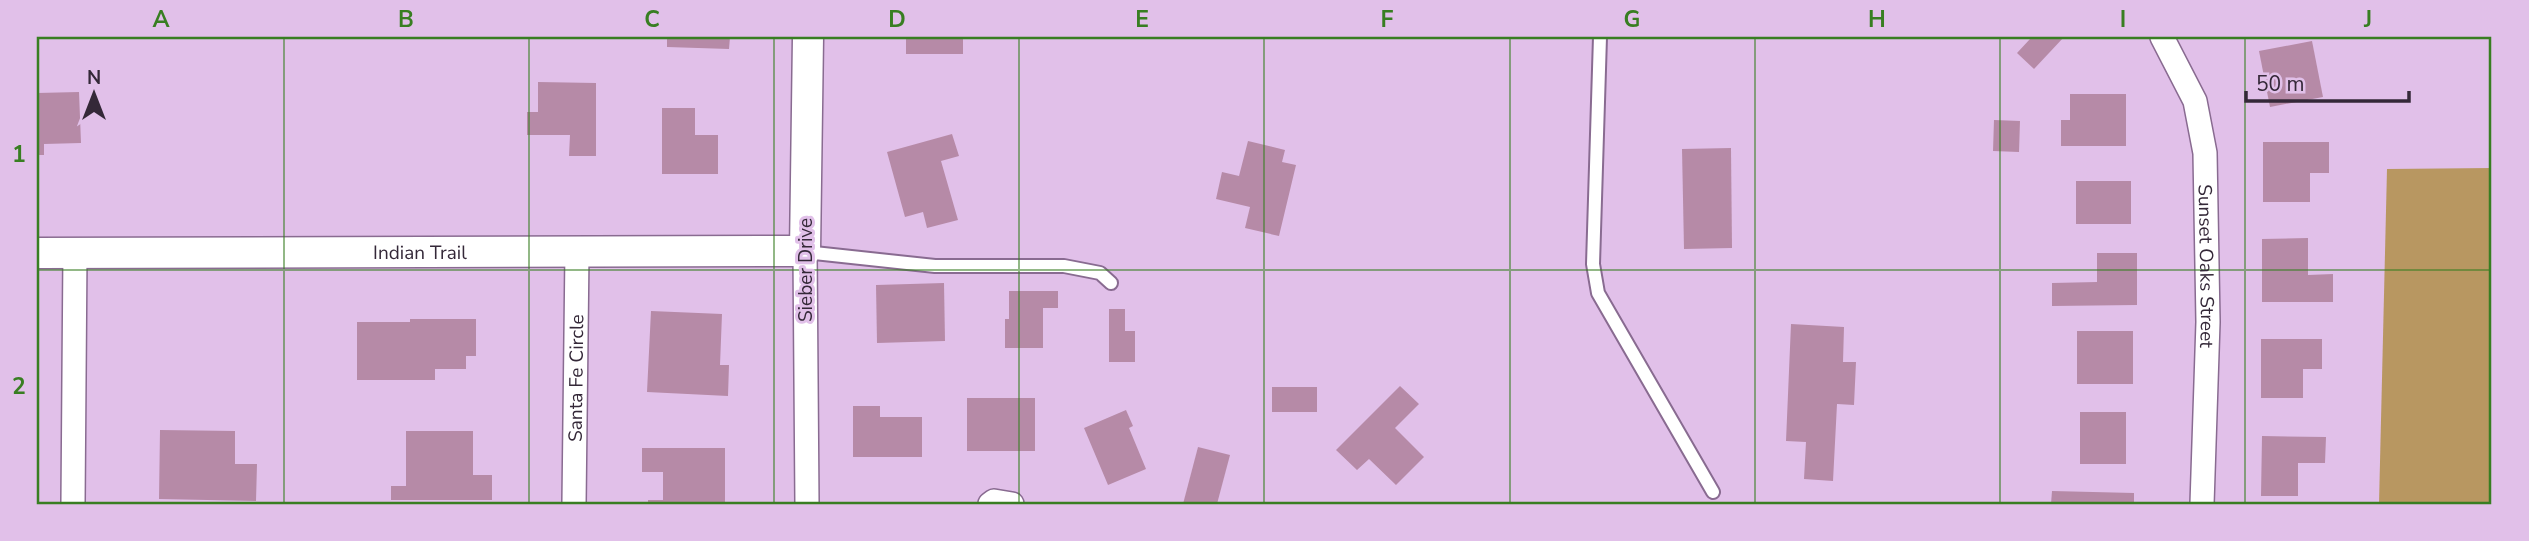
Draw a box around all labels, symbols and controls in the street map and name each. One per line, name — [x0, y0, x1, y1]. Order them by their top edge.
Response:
text: A — [152, 4, 170, 35]
text: B — [398, 4, 414, 35]
text: C — [644, 4, 660, 35]
text: D — [888, 4, 906, 35]
text: E — [1135, 4, 1149, 35]
text: F — [1381, 4, 1394, 35]
text: G — [1624, 4, 1640, 35]
text: H — [1868, 4, 1886, 35]
text: I — [2120, 4, 2126, 35]
text: J — [2363, 4, 2372, 35]
north arrow — [60, 60, 130, 130]
scale bar — [2246, 60, 2408, 104]
text: N — [87, 65, 101, 91]
text: 50 m — [2256, 70, 2305, 98]
text: 1 — [12, 139, 26, 170]
street label: Sunset Oaks Street — [2192, 184, 2220, 349]
street label: Sieber Drive — [793, 218, 819, 322]
street label: Indian Trail — [373, 240, 467, 266]
street label: Santa Fe Circle — [563, 314, 590, 442]
text: 2 — [12, 371, 26, 402]

